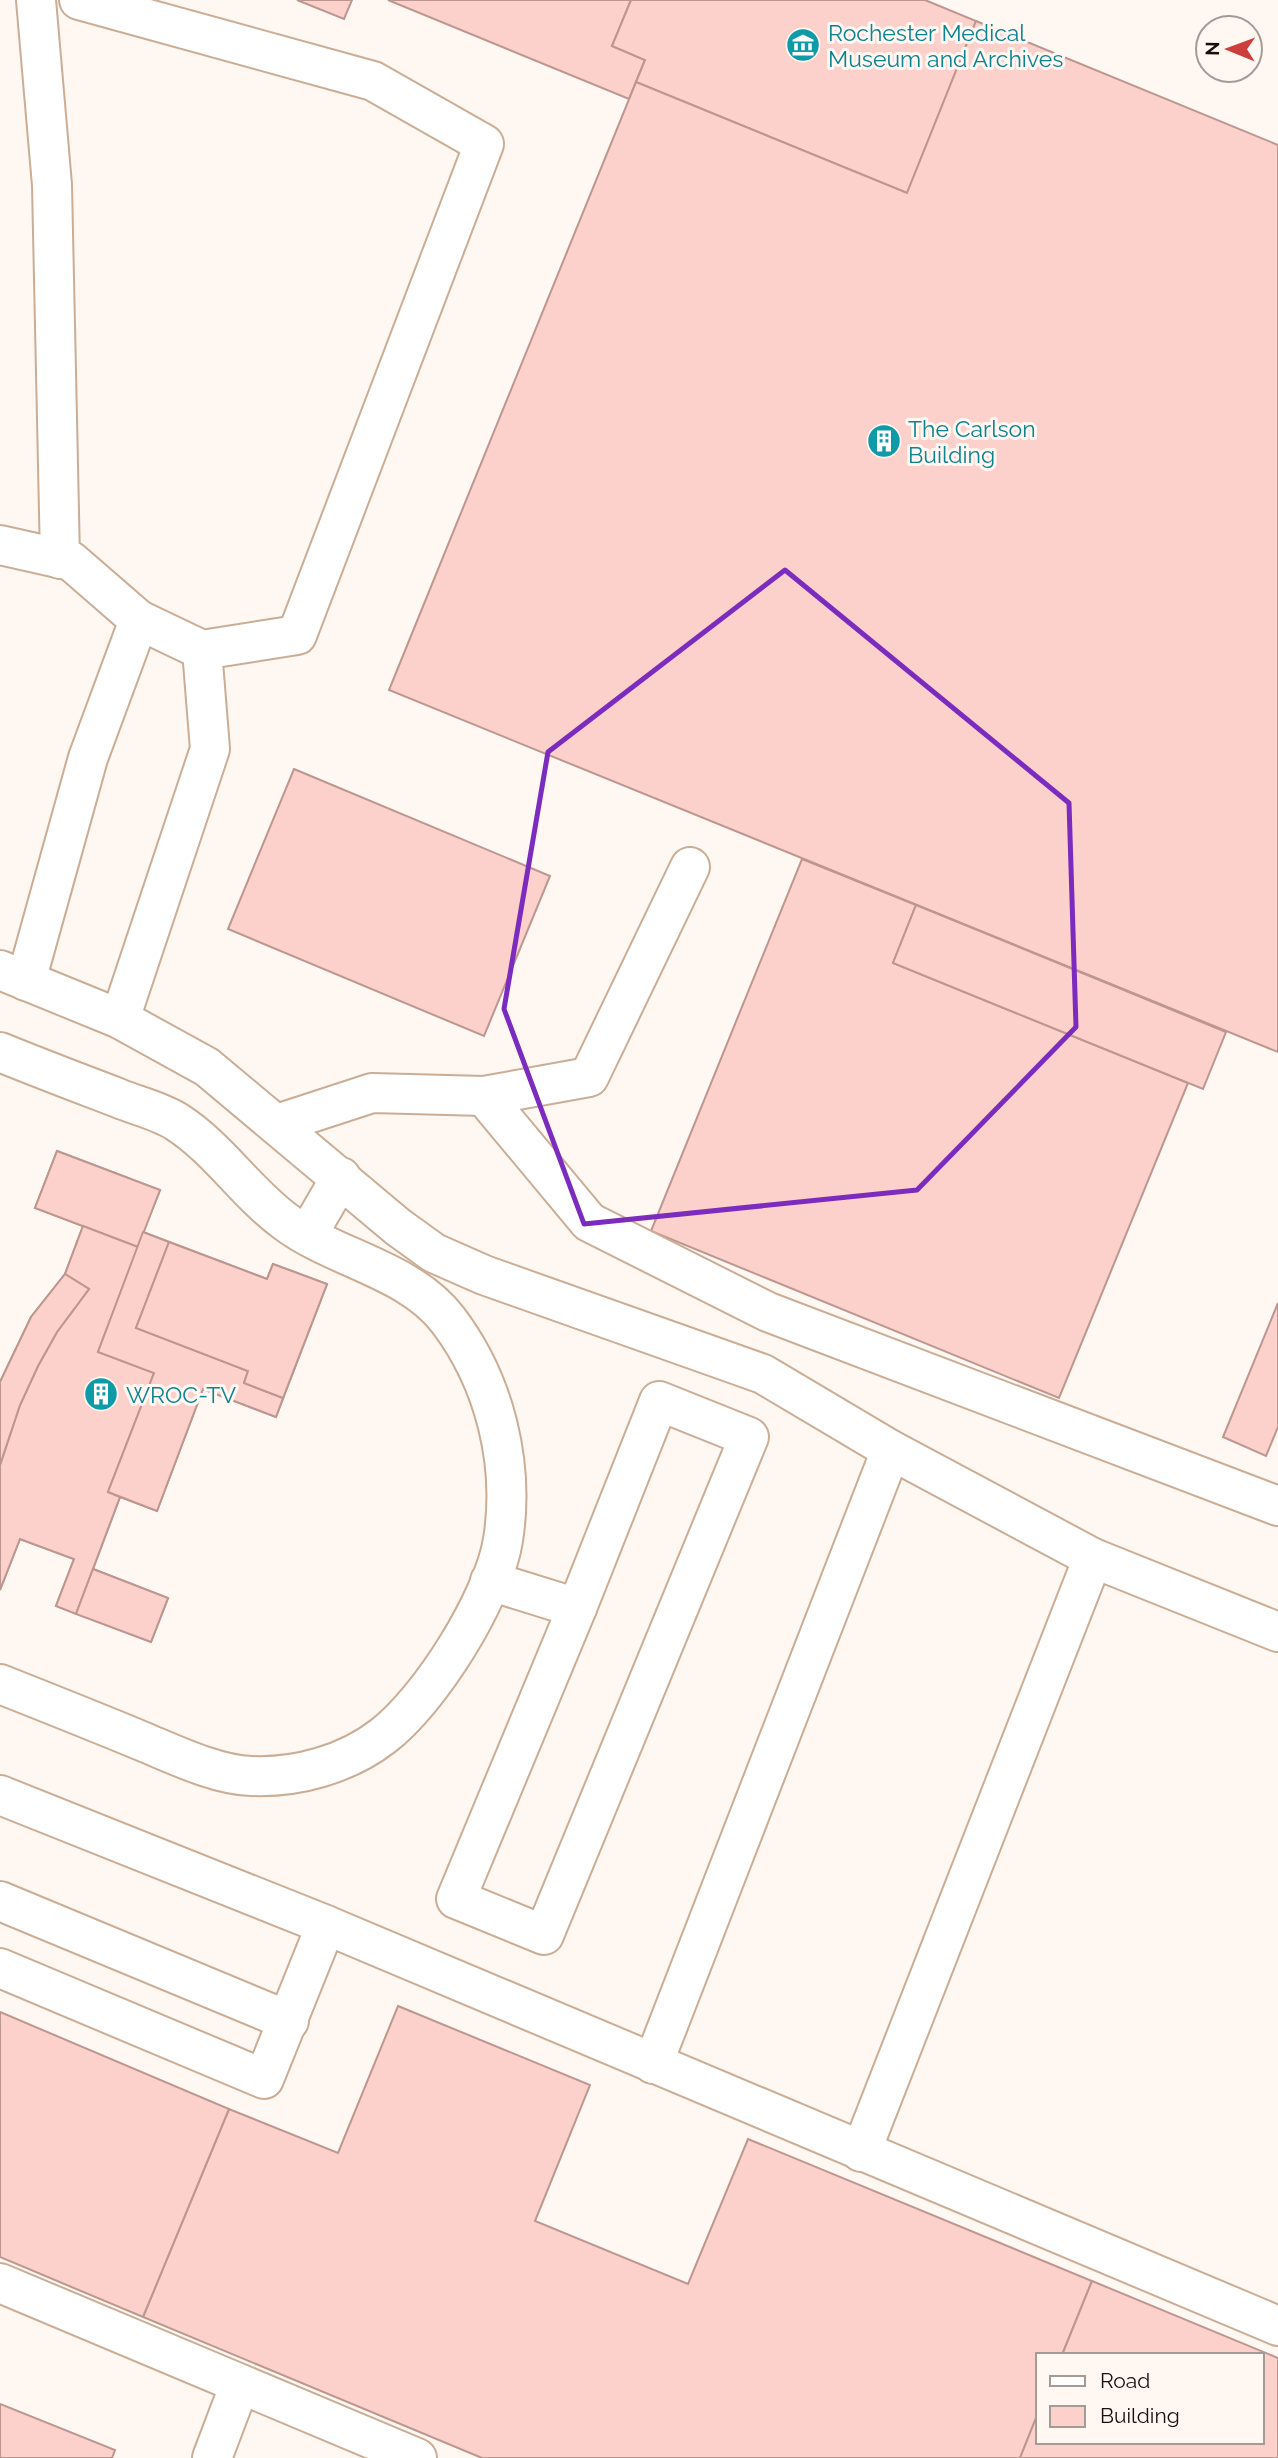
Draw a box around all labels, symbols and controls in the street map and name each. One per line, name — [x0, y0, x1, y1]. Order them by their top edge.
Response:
north arrow — [1194, 14, 1264, 84]
place label: Rochester Medical Museum and Archives — [828, 19, 1063, 72]
museum icon: Rochester Medical Museum and Archives — [784, 26, 822, 64]
text: N — [1201, 41, 1223, 56]
place label: The Carlson Building — [908, 415, 1036, 468]
building icon: The Carlson Building — [865, 422, 903, 460]
building icon: WROC-TV — [82, 1375, 120, 1413]
place label: WROC-TV — [126, 1381, 236, 1408]
legend — [1036, 2353, 1264, 2444]
text: Road — [1100, 2368, 1150, 2393]
text: Building — [1100, 2403, 1180, 2428]

